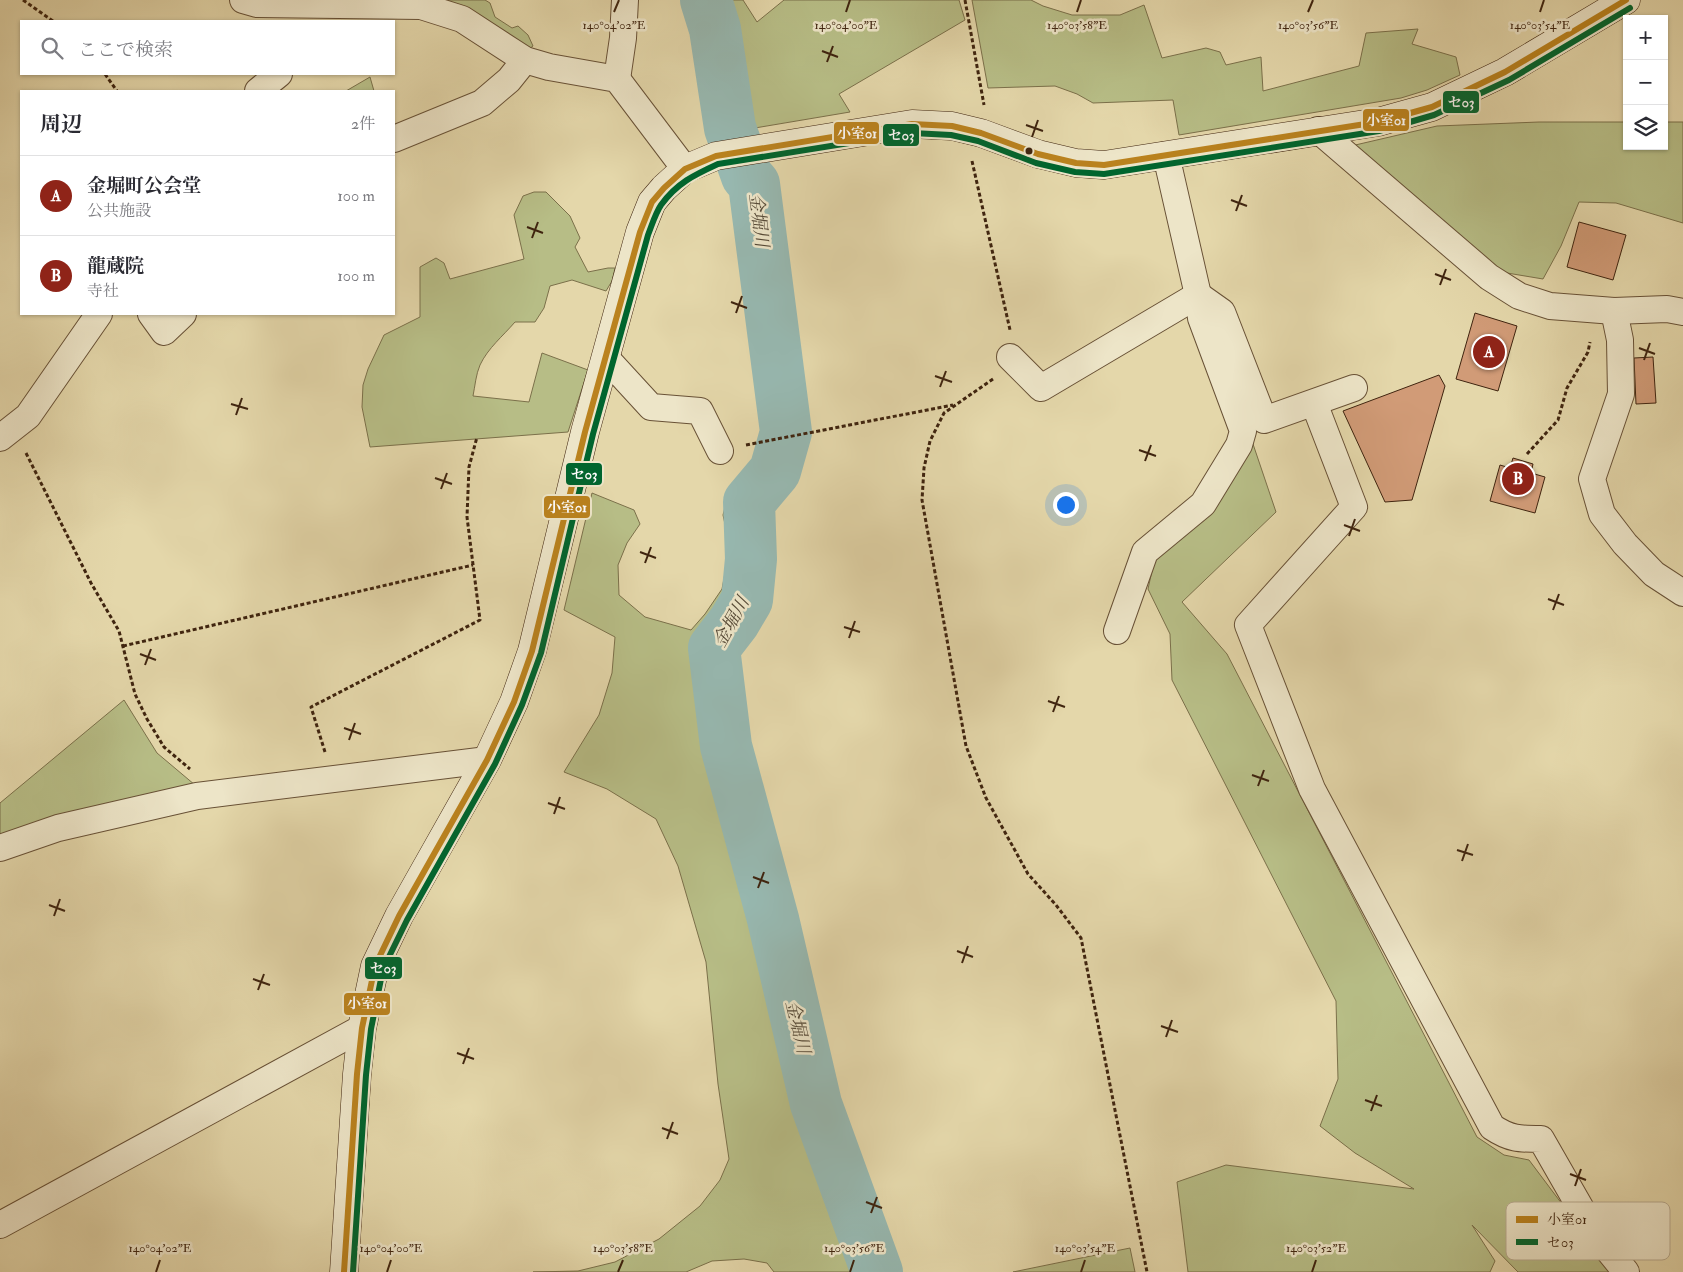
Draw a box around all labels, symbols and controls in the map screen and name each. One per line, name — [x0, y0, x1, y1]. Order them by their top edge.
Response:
map controls — [1623, 15, 1668, 150]
button: + — [1623, 15, 1668, 60]
text: 140°04'02"E — [583, 18, 646, 33]
text: 140°04'00"E — [815, 18, 878, 33]
text: 140°03'58"E — [1047, 18, 1107, 33]
text: 140°03'56"E — [1278, 18, 1338, 33]
text: 140°03'54"E — [1510, 18, 1571, 33]
search box — [20, 20, 395, 75]
icon: search — [38, 34, 66, 62]
text: ここで検索 — [78, 38, 173, 62]
button: − — [1623, 60, 1668, 105]
line badge: セ03 — [1442, 90, 1480, 114]
text: セ03 — [1448, 94, 1474, 111]
button: layers — [1623, 105, 1668, 150]
line badge: 小室01 — [1362, 108, 1410, 132]
text: 周辺 — [40, 111, 82, 138]
text: 小室01 — [1366, 112, 1406, 129]
text: 2件 — [351, 114, 375, 134]
line badge: 小室01 — [833, 121, 880, 145]
line badge: セ03 — [882, 123, 920, 147]
text: 小室01 — [837, 125, 877, 142]
text: セ03 — [888, 127, 914, 144]
unlabelled marker — [1024, 146, 1034, 156]
text: 金堀町公会堂 — [87, 174, 201, 198]
text: A — [51, 186, 61, 206]
text: 100 m — [337, 186, 375, 206]
water label: 金堀川 — [744, 192, 773, 250]
text: 公共施設 — [87, 201, 151, 221]
text: 龍蔵院 — [87, 254, 144, 278]
text: B — [51, 266, 61, 286]
text: 100 m — [337, 266, 375, 286]
text: 寺社 — [87, 281, 119, 301]
pin: A — [1473, 333, 1505, 371]
pin: B — [1502, 460, 1534, 498]
line badge: セ03 — [565, 462, 603, 486]
text: セ03 — [571, 466, 597, 483]
your location — [1053, 492, 1079, 518]
line badge: 小室01 — [543, 495, 591, 519]
text: 小室01 — [547, 499, 587, 516]
water label: 金堀川 — [708, 591, 756, 651]
line badge: セ03 — [364, 956, 403, 980]
text: セ03 — [370, 960, 396, 977]
line badge: 小室01 — [343, 992, 391, 1016]
text: 小室01 — [347, 995, 387, 1012]
water label: 金堀川 — [780, 998, 815, 1058]
legend — [1506, 1202, 1670, 1260]
text: 小室01 — [1547, 1211, 1587, 1228]
text: セ03 — [1547, 1234, 1574, 1251]
text: 140°04'02"E — [129, 1241, 192, 1256]
text: 140°04'00"E — [360, 1241, 423, 1256]
text: 140°03'58"E — [593, 1241, 653, 1256]
text: 140°03'56"E — [824, 1241, 884, 1256]
text: 140°03'54"E — [1055, 1241, 1116, 1256]
text: 140°03'52"E — [1286, 1241, 1346, 1256]

